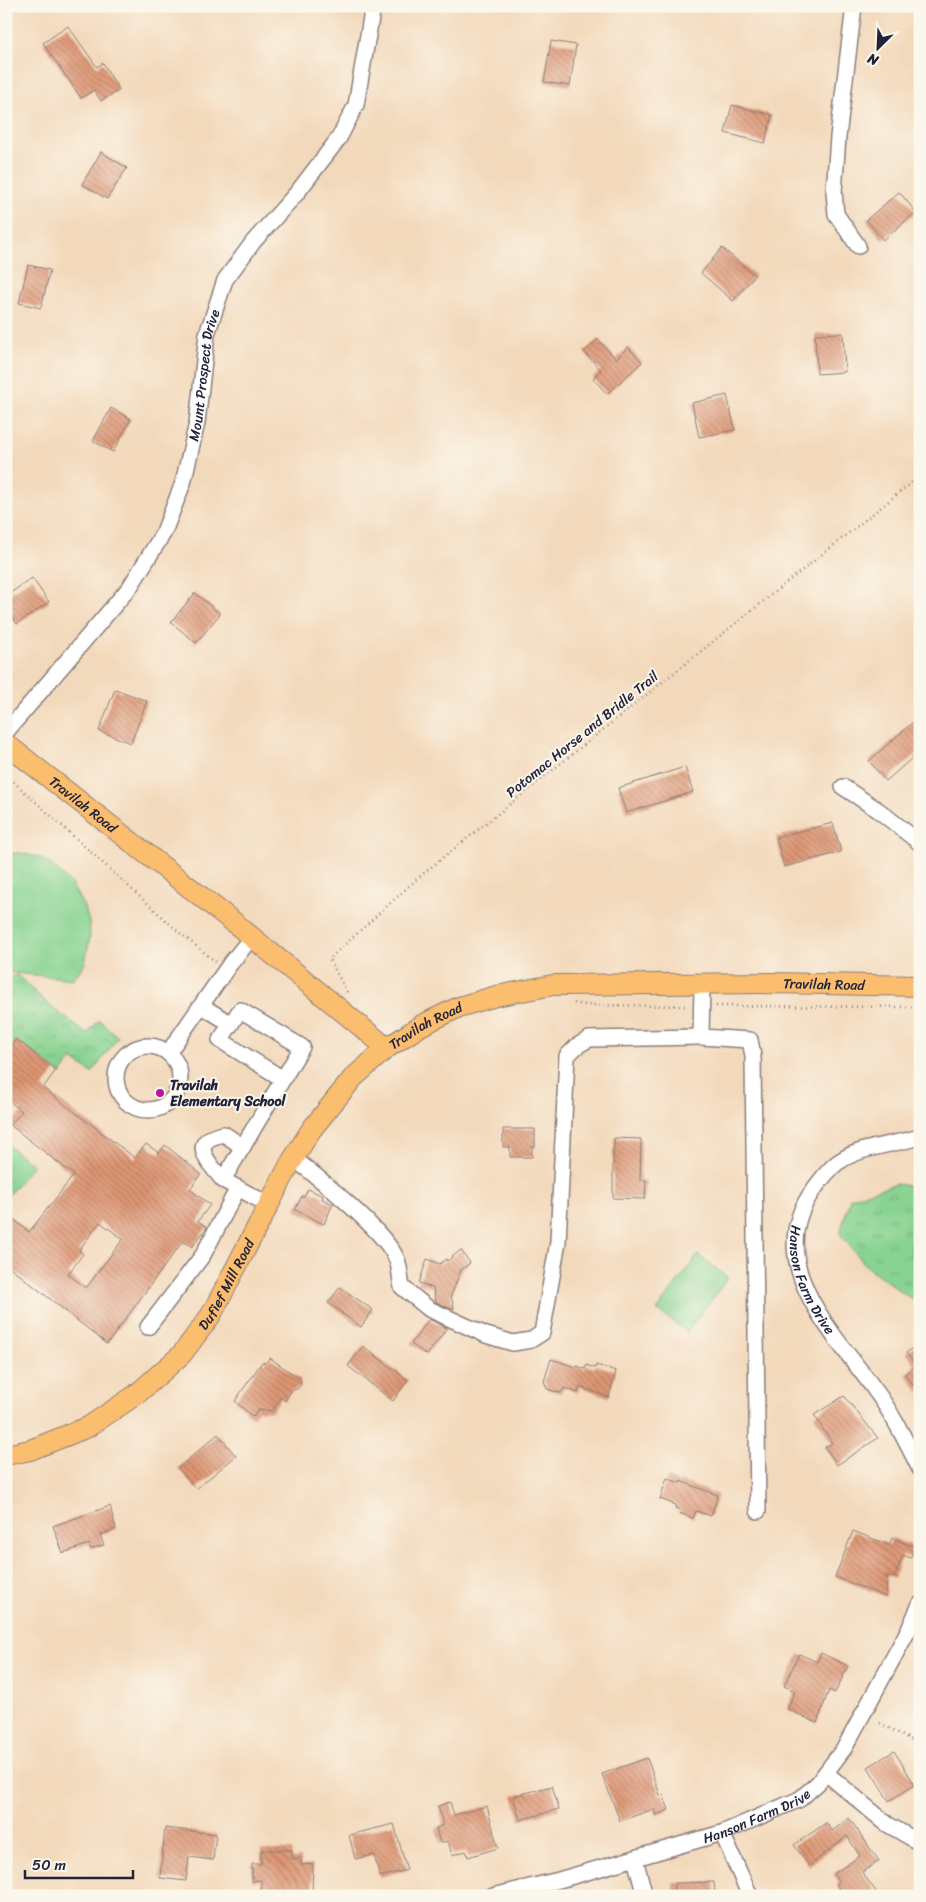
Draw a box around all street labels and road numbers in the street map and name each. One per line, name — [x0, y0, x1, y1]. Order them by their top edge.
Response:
street label: Mount Prospect Drive — [181, 306, 227, 444]
street label: Potomac Horse and Bridle Trail — [500, 664, 665, 804]
street label: Travilah Road — [43, 770, 124, 841]
street label: Travilah Road — [783, 971, 867, 998]
street label: Travilah Road — [384, 994, 468, 1057]
street label: Hanson Farm Drive — [782, 1224, 841, 1340]
street label: Dufief Mill Road — [192, 1233, 262, 1336]
street label: Hanson Farm Drive — [700, 1783, 817, 1851]

